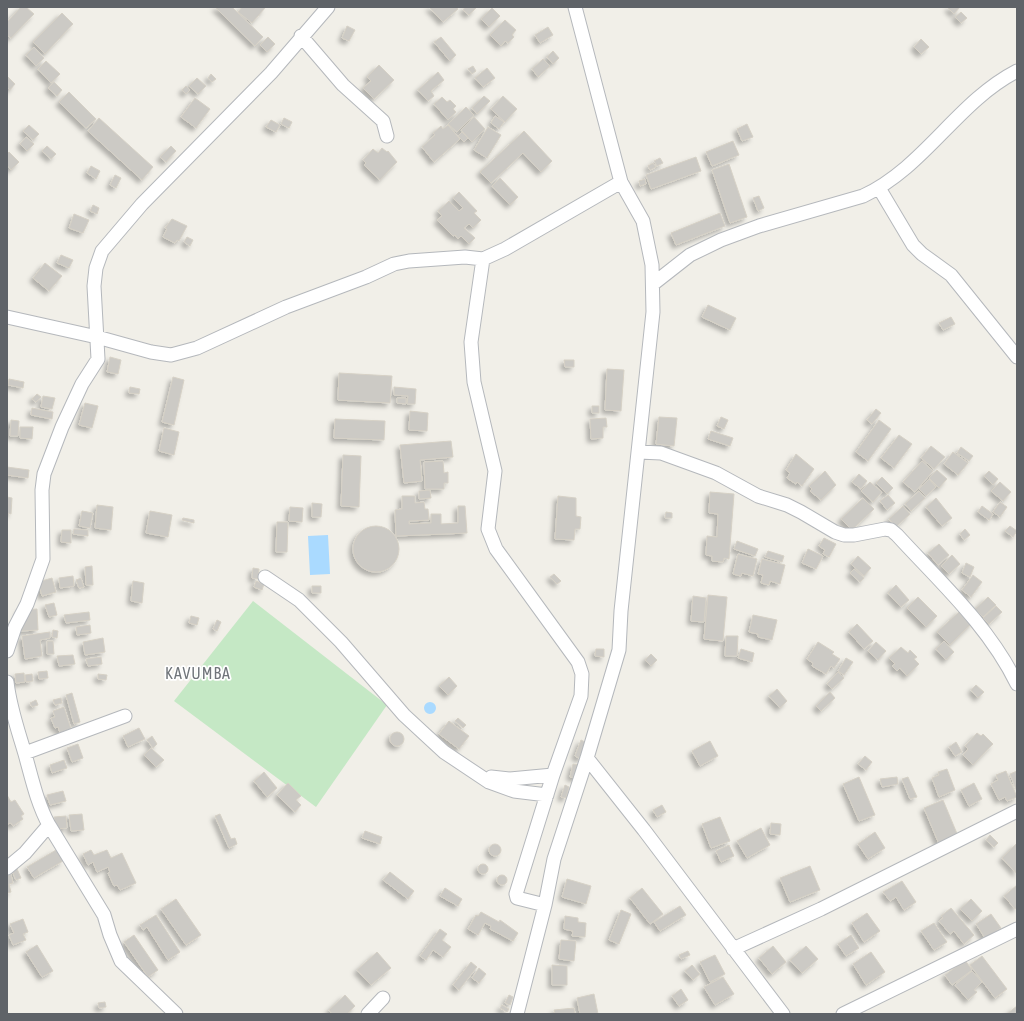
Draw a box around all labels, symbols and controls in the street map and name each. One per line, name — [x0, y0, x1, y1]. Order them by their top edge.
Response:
district label: KAVUMBA — [165, 664, 231, 682]

